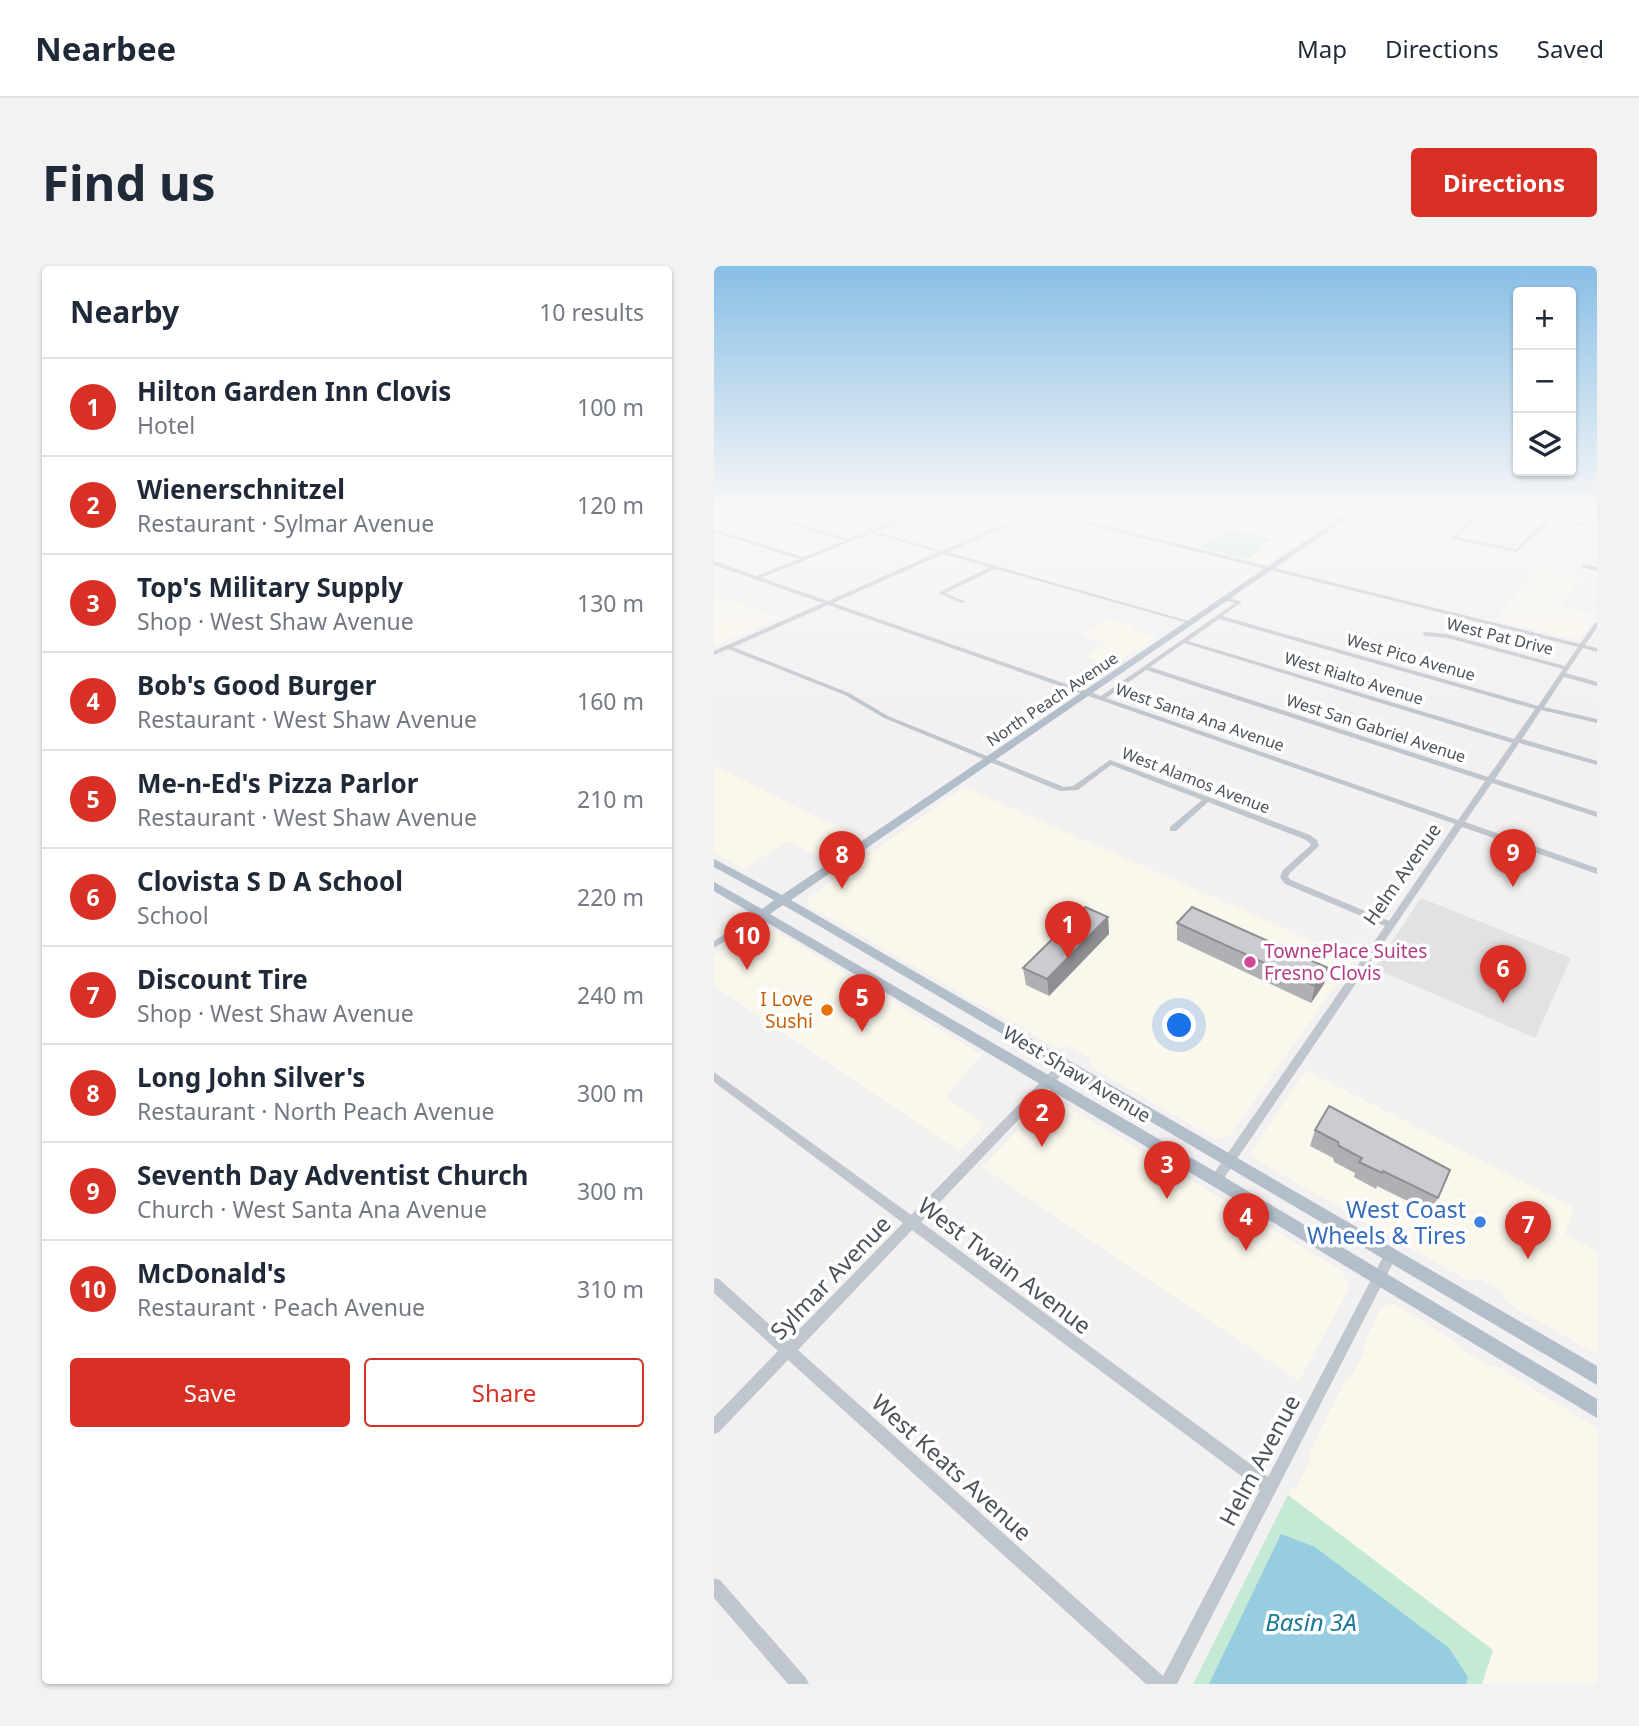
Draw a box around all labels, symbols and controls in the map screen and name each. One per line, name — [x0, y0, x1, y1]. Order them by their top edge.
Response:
text: Nearbee — [35, 26, 176, 71]
text: Map — [1297, 32, 1347, 65]
text: Directions — [1385, 32, 1499, 65]
text: Saved — [1537, 32, 1604, 65]
button: Directions — [1411, 148, 1597, 217]
text: Find us — [42, 149, 216, 215]
map controls — [1513, 287, 1576, 476]
button: + — [1513, 287, 1576, 350]
text: Nearby — [70, 291, 179, 332]
text: 10 results — [539, 296, 644, 328]
button: − — [1513, 350, 1576, 413]
text: Hilton Garden Inn Clovis — [137, 373, 451, 409]
text: 1 — [86, 391, 100, 423]
text: 100 m — [577, 391, 644, 423]
text: Hotel — [137, 409, 195, 441]
button: layers — [1513, 413, 1576, 476]
text: Wienerschnitzel — [137, 471, 345, 507]
text: 2 — [86, 489, 100, 521]
text: 120 m — [577, 489, 644, 521]
text: Restaurant · Sylmar Avenue — [137, 507, 434, 539]
text: Top's Military Supply — [137, 569, 403, 605]
text: 3 — [86, 587, 100, 619]
text: 130 m — [577, 587, 644, 619]
text: Shop · West Shaw Avenue — [137, 605, 414, 637]
street label: West Pat Drive — [1444, 612, 1556, 660]
street label: West Pico Avenue — [1344, 628, 1478, 686]
street label: West Rialto Avenue — [1282, 646, 1426, 710]
street label: North Peach Avenue — [982, 647, 1122, 751]
text: Bob's Good Burger — [137, 667, 376, 703]
street label: West Santa Ana Avenue — [1113, 678, 1287, 756]
text: 4 — [86, 685, 100, 717]
text: 160 m — [577, 685, 644, 717]
street label: West San Gabriel Avenue — [1283, 689, 1469, 767]
text: Restaurant · West Shaw Avenue — [137, 703, 477, 735]
street label: West Alamos Avenue — [1119, 742, 1273, 818]
text: Me-n-Ed's Pizza Parlor — [137, 765, 418, 801]
text: 5 — [86, 783, 100, 815]
text: 210 m — [577, 783, 644, 815]
text: Restaurant · West Shaw Avenue — [137, 801, 477, 833]
street label: Helm Avenue — [1357, 818, 1447, 930]
pin: 9 — [1490, 829, 1536, 887]
pin: 8 — [819, 831, 865, 889]
text: Clovista S D A School — [137, 863, 403, 899]
text: 6 — [86, 881, 100, 913]
text: 220 m — [577, 881, 644, 913]
text: School — [137, 899, 209, 931]
pin: 1 — [1045, 901, 1091, 959]
pin: 10 — [724, 912, 770, 970]
place label: TownePlace Suites Fresno Clovis — [1264, 938, 1427, 986]
pin: 6 — [1480, 945, 1526, 1003]
marker: TownePlace Suites Fresno Clovis — [1242, 954, 1258, 970]
text: Discount Tire — [137, 961, 308, 997]
pin: 5 — [839, 974, 885, 1032]
text: 7 — [86, 979, 100, 1011]
text: 240 m — [577, 979, 644, 1011]
place label: I Love Sushi — [760, 986, 813, 1034]
text: Shop · West Shaw Avenue — [137, 997, 414, 1029]
marker: I Love Sushi — [819, 1002, 835, 1018]
your location — [1162, 1008, 1196, 1042]
street label: West Shaw Avenue — [998, 1020, 1156, 1128]
text: Long John Silver's — [137, 1059, 365, 1095]
text: 8 — [86, 1077, 100, 1109]
text: 300 m — [577, 1077, 644, 1109]
pin: 2 — [1019, 1089, 1065, 1147]
text: Restaurant · North Peach Avenue — [137, 1095, 494, 1127]
pin: 3 — [1144, 1141, 1190, 1199]
text: Seventh Day Adventist Church — [137, 1157, 529, 1193]
text: 9 — [86, 1175, 100, 1207]
text: 300 m — [577, 1175, 644, 1207]
street label: West Twain Avenue — [912, 1189, 1098, 1341]
text: Church · West Santa Ana Avenue — [137, 1193, 487, 1225]
pin: 4 — [1223, 1193, 1269, 1251]
place label: West Coast Wheels & Tires — [1307, 1193, 1466, 1251]
pin: 7 — [1505, 1201, 1551, 1259]
street label: Sylmar Avenue — [763, 1208, 897, 1346]
marker: West Coast Wheels & Tires — [1472, 1214, 1488, 1230]
text: McDonald's — [137, 1255, 286, 1291]
text: 10 — [80, 1273, 106, 1305]
text: 310 m — [577, 1273, 644, 1305]
text: Restaurant · Peach Avenue — [137, 1291, 425, 1323]
button: Save — [70, 1358, 350, 1427]
button: Share — [364, 1358, 644, 1427]
street label: West Keats Avenue — [865, 1386, 1039, 1548]
street label: Helm Avenue — [1211, 1389, 1307, 1531]
water label: Basin 3A — [1265, 1605, 1357, 1638]

